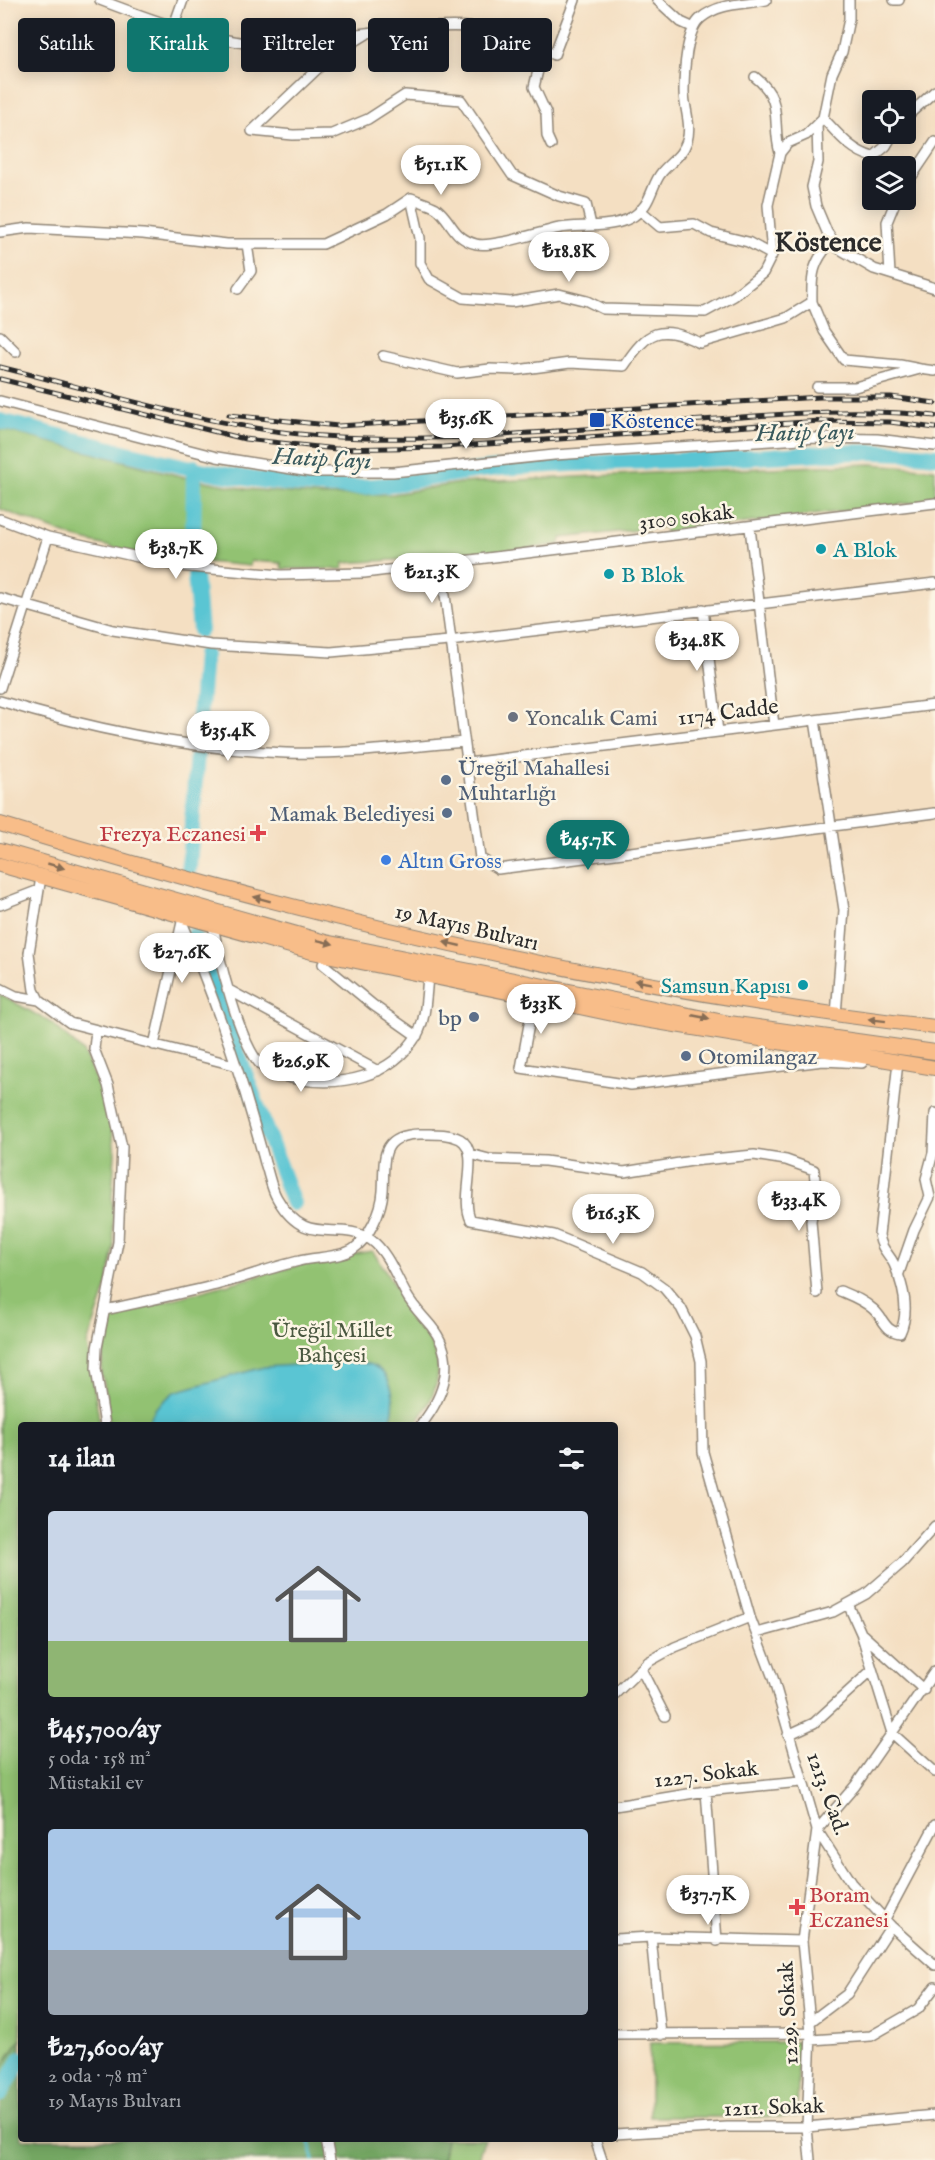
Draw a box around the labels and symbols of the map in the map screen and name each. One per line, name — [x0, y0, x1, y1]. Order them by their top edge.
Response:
pin: ₺51.1K — [392, 145, 490, 196]
district label: Köstence — [774, 226, 882, 261]
pin: ₺18.8K — [520, 232, 618, 283]
pin: ₺35.6K — [417, 399, 515, 450]
place label: Köstence — [610, 408, 694, 436]
marker: Köstence — [588, 411, 606, 429]
water label: Hatip Çayı — [754, 417, 855, 450]
water label: Hatip Çayı — [271, 441, 372, 478]
street label: 3100 sokak — [637, 498, 735, 538]
pin: ₺38.7K — [127, 529, 225, 580]
place label: A Blok — [832, 537, 897, 565]
marker: A Blok — [814, 542, 828, 556]
pin: ₺21.3K — [383, 553, 481, 604]
place label: B Blok — [621, 562, 685, 590]
marker: B Blok — [602, 567, 616, 581]
pin: ₺34.8K — [648, 621, 746, 672]
street label: 1174 Cadde — [676, 693, 780, 733]
place label: Yoncalık Cami — [525, 705, 658, 733]
marker: Yoncalık Cami — [506, 710, 520, 724]
pin: ₺35.4K — [179, 711, 277, 762]
place label: Üreğil Mahallesi Muhtarlığı — [458, 755, 610, 808]
marker: Üreğil Mahallesi Muhtarlığı — [439, 773, 453, 787]
place label: Mamak Belediyesi — [269, 801, 435, 829]
marker: Mamak Belediyesi — [440, 806, 454, 820]
pin: ₺45.7K — [539, 820, 637, 871]
place label: Frezya Eczanesi — [99, 821, 246, 849]
marker: Frezya Eczanesi — [251, 826, 265, 840]
place label: Altın Gross — [397, 848, 502, 876]
marker: Altın Gross — [379, 853, 393, 867]
one-way arrow — [47, 862, 65, 871]
one-way arrow — [253, 894, 271, 903]
street label: 19 Mayıs Bulvarı — [392, 898, 541, 958]
pin: ₺27.6K — [133, 933, 231, 984]
one-way arrow — [316, 937, 334, 947]
one-way arrow — [443, 939, 461, 949]
place label: Samsun Kapısı — [661, 973, 791, 1001]
one-way arrow — [633, 978, 652, 987]
marker: Samsun Kapısı — [796, 978, 810, 992]
pin: ₺33K — [505, 984, 577, 1035]
place label: bp — [438, 1005, 462, 1033]
marker: bp — [467, 1010, 481, 1024]
one-way arrow — [692, 1013, 711, 1022]
one-way arrow — [867, 1015, 886, 1025]
pin: ₺26.9K — [252, 1042, 350, 1093]
place label: Otomilangaz — [698, 1044, 817, 1072]
marker: Otomilangaz — [679, 1049, 693, 1063]
pin: ₺33.4K — [750, 1181, 848, 1232]
pin: ₺16.3K — [564, 1194, 662, 1245]
park label: Üreğil Millet Bahçesi — [271, 1317, 393, 1370]
street label: 1213. Cad. — [799, 1748, 855, 1839]
street label: 1227. Sokak — [653, 1755, 760, 1795]
pin: ₺37.7K — [659, 1875, 757, 1926]
place label: Boram Eczanesi — [809, 1882, 889, 1935]
marker: Boram Eczanesi — [790, 1900, 804, 1914]
street label: 1229. Sokak — [772, 1960, 806, 2066]
street label: 1211. Sokak — [723, 2092, 825, 2124]

